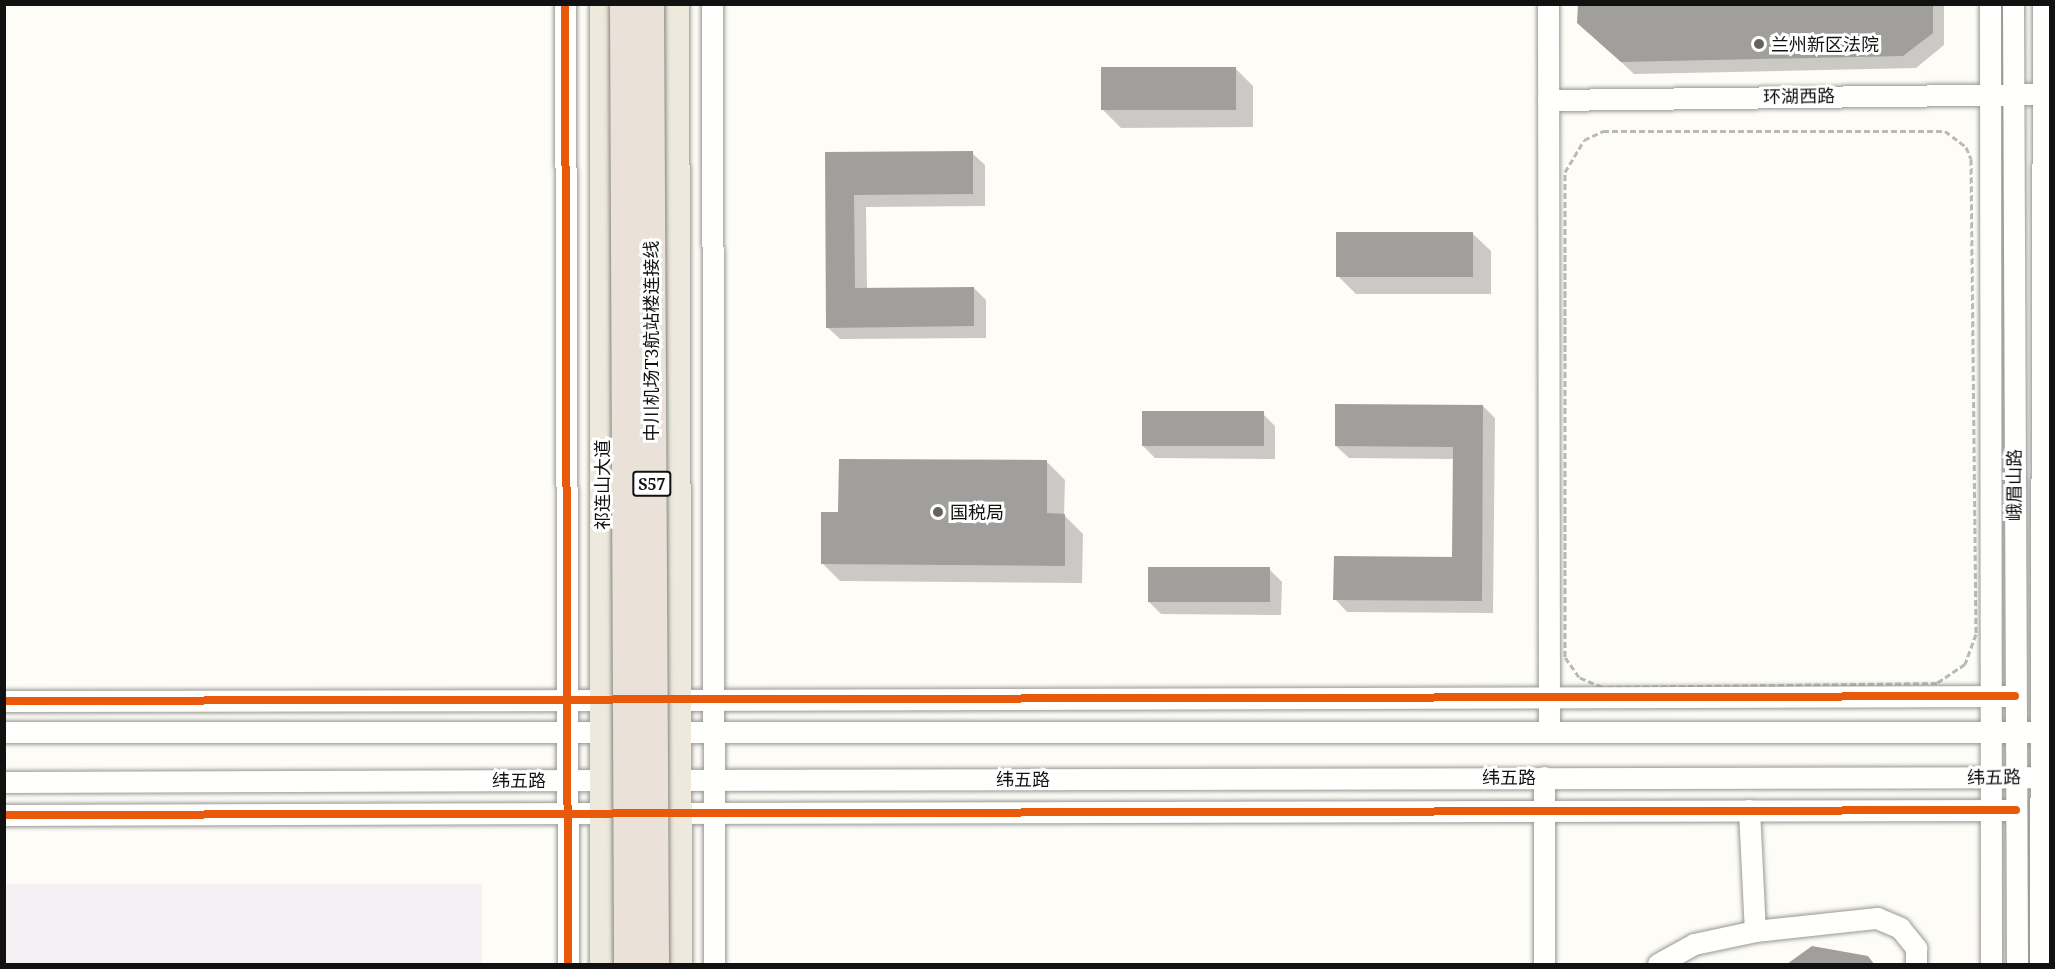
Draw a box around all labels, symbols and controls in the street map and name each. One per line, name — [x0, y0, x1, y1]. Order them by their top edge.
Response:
place label: 兰州新区法院 — [1771, 33, 1879, 55]
marker: 兰州新区法院 — [1752, 37, 1766, 51]
street label: 环湖西路 — [1763, 85, 1835, 107]
street label: 中川机场T3航站楼连接线 — [640, 240, 662, 442]
street label: 祁连山大道 — [591, 440, 613, 530]
street label: 峨眉山路 — [2003, 449, 2025, 521]
road number: S57 — [631, 471, 673, 497]
place label: 国税局 — [950, 501, 1004, 523]
marker: 国税局 — [931, 505, 945, 519]
street label: 纬五路 — [1482, 766, 1536, 788]
street label: 纬五路 — [1967, 766, 2021, 788]
street label: 纬五路 — [996, 768, 1050, 790]
street label: 纬五路 — [492, 769, 546, 791]

